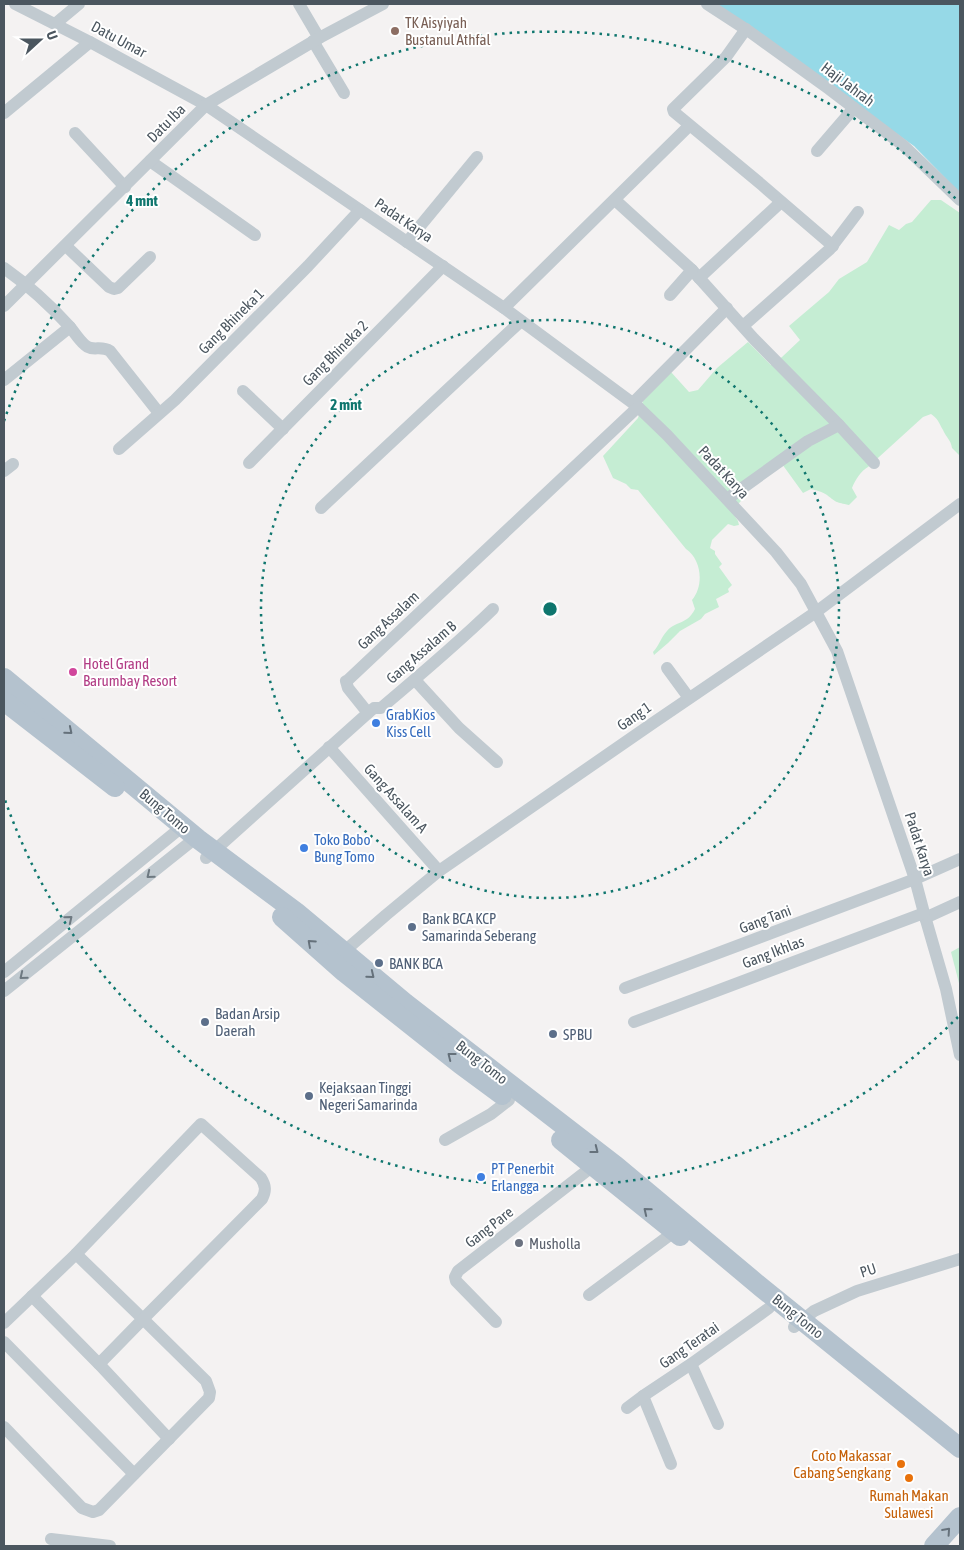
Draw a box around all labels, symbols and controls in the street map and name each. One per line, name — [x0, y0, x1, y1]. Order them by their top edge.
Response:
place label: TK Aisyiyah Bustanul Athfal — [405, 14, 491, 48]
north arrow — [15, 15, 65, 65]
street label: Datu Umar — [89, 17, 150, 61]
marker: TK Aisyiyah Bustanul Athfal — [389, 25, 401, 37]
text: U — [43, 29, 61, 42]
street label: Haji Jahrah — [818, 59, 878, 109]
street label: Datu Iba — [143, 100, 189, 146]
text: 4 mnt — [125, 192, 158, 209]
street label: Padat Karya — [372, 195, 436, 245]
street label: Gang Bhineka 1 — [195, 285, 267, 357]
street label: Gang Bhineka 2 — [299, 317, 371, 389]
text: 2 mnt — [330, 396, 362, 413]
street label: Padat Karya — [695, 442, 753, 502]
street label: Gang Assalam — [354, 587, 422, 653]
centre of rings — [541, 600, 559, 618]
street label: Gang Assalam B — [383, 617, 459, 687]
place label: Hotel Grand Barumbay Resort — [83, 655, 177, 689]
marker: Hotel Grand Barumbay Resort — [67, 666, 79, 678]
street label: Gang 1 — [614, 698, 654, 734]
place label: GrabKios Kiss Cell — [386, 706, 435, 740]
marker: GrabKios Kiss Cell — [370, 717, 382, 729]
one-way arrow — [63, 725, 72, 734]
street label: Gang Assalam A — [361, 760, 432, 836]
street label: Bung Tomo — [136, 785, 194, 837]
street label: Padat Karya — [902, 810, 938, 878]
place label: Toko Bobo Bung Tomo — [314, 831, 375, 865]
marker: Toko Bobo Bung Tomo — [298, 842, 310, 854]
one-way arrow — [146, 869, 155, 878]
street label: Gang Tani — [737, 901, 793, 937]
place label: Bank BCA KCP Samarinda Seberang — [422, 910, 537, 944]
one-way arrow — [63, 916, 72, 925]
marker: Bank BCA KCP Samarinda Seberang — [406, 921, 418, 933]
street label: Gang Ikhlas — [740, 932, 806, 972]
one-way arrow — [308, 940, 317, 949]
place label: BANK BCA — [389, 955, 444, 972]
marker: BANK BCA — [373, 957, 385, 969]
one-way arrow — [365, 969, 374, 978]
one-way arrow — [19, 970, 28, 979]
place label: Badan Arsip Daerah — [215, 1005, 280, 1039]
marker: Badan Arsip Daerah — [199, 1016, 211, 1028]
place label: SPBU — [563, 1026, 593, 1043]
marker: SPBU — [547, 1028, 559, 1040]
street label: Bung Tomo — [453, 1037, 511, 1087]
one-way arrow — [448, 1054, 457, 1062]
place label: Kejaksaan Tinggi Negeri Samarinda — [319, 1079, 418, 1113]
marker: Kejaksaan Tinggi Negeri Samarinda — [303, 1090, 315, 1102]
one-way arrow — [590, 1144, 599, 1153]
place label: PT Penerbit Erlangga — [491, 1160, 554, 1194]
marker: PT Penerbit Erlangga — [475, 1171, 487, 1183]
street label: Gang Pare — [462, 1203, 516, 1251]
one-way arrow — [644, 1207, 653, 1216]
place label: Musholla — [529, 1235, 581, 1252]
marker: Musholla — [513, 1237, 525, 1249]
street label: PU — [858, 1259, 878, 1281]
street label: Bung Tomo — [769, 1290, 827, 1342]
street label: Gang Teratai — [656, 1318, 722, 1372]
place label: Coto Makassar Cabang Sengkang — [793, 1447, 892, 1481]
marker: Coto Makassar Cabang Sengkang — [895, 1458, 907, 1470]
marker: Rumah Makan Sulawesi — [903, 1472, 915, 1484]
place label: Rumah Makan Sulawesi — [869, 1487, 949, 1521]
one-way arrow — [941, 1528, 950, 1537]

